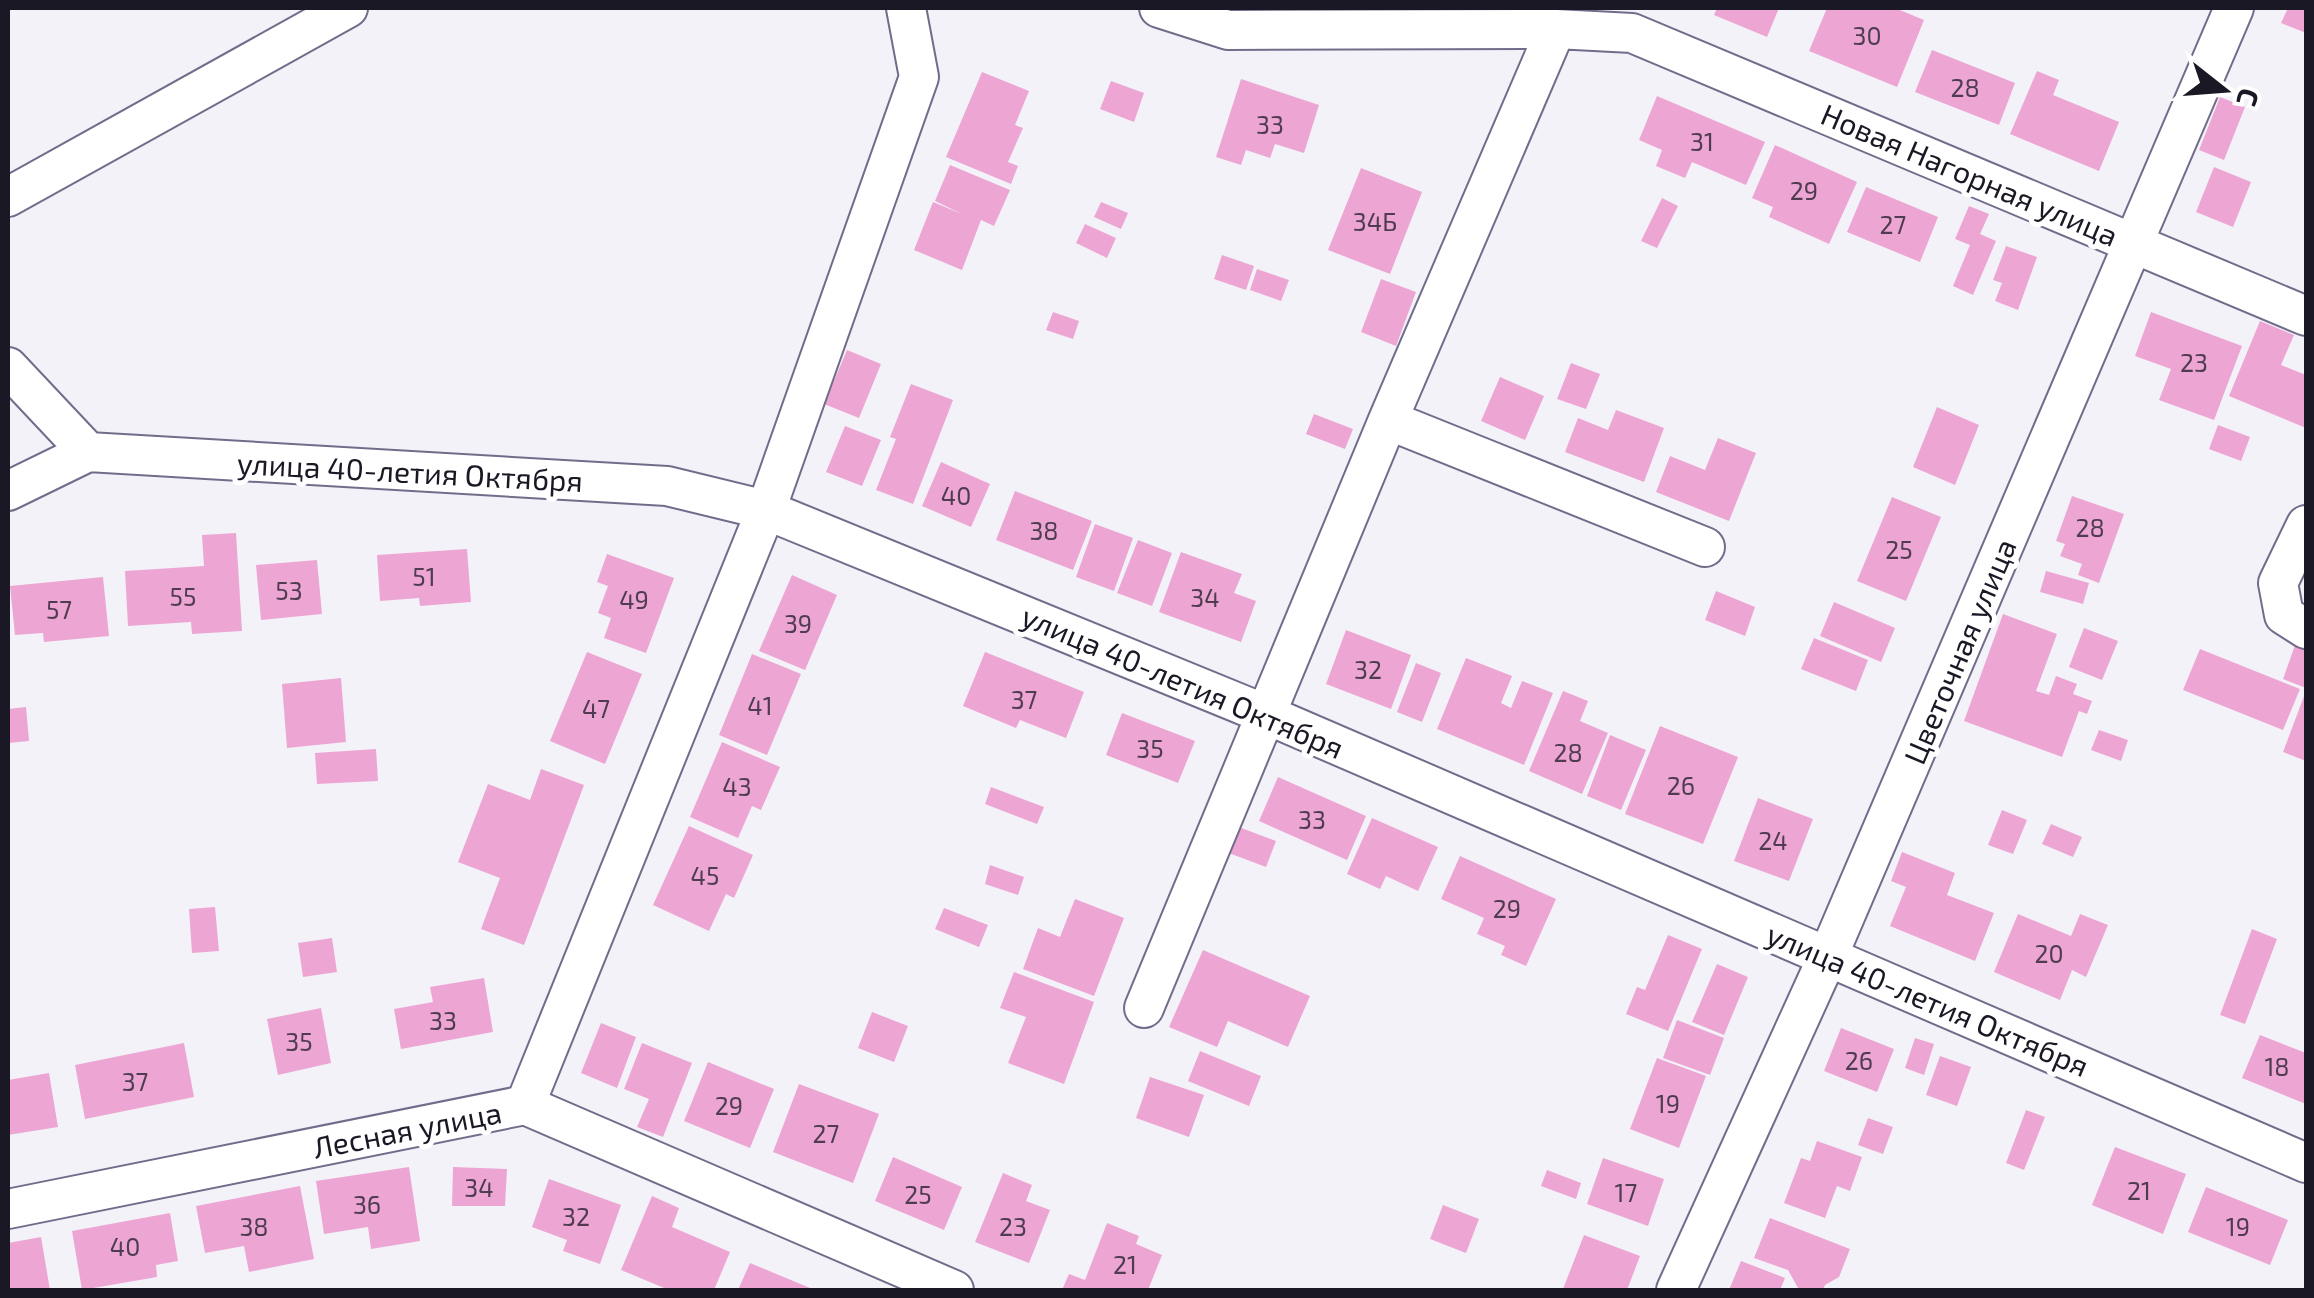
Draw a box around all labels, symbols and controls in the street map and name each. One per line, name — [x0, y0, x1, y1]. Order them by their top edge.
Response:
house number: 30 — [1853, 20, 1881, 50]
north arrow — [2174, 40, 2274, 140]
house number: 28 — [1950, 72, 1980, 102]
text: С — [2230, 85, 2268, 110]
street label: Новая Нагорная улица — [1816, 95, 2124, 254]
house number: 33 — [1256, 109, 1284, 139]
house number: 31 — [1690, 126, 1714, 156]
house number: 29 — [1790, 175, 1818, 205]
house number: 34Б — [1353, 206, 1397, 236]
house number: 27 — [1880, 209, 1907, 239]
house number: 23 — [2180, 347, 2208, 377]
street label: улица 40-летия Октября — [236, 444, 584, 499]
house number: 40 — [941, 480, 971, 510]
house number: 28 — [2075, 512, 2105, 542]
house number: 38 — [1029, 515, 1059, 545]
street label: Цветочная улица — [1895, 533, 2024, 769]
house number: 25 — [1885, 534, 1913, 564]
house number: 51 — [412, 561, 436, 591]
house number: 53 — [275, 575, 303, 605]
house number: 55 — [170, 581, 196, 611]
house number: 34 — [1190, 582, 1220, 612]
house number: 49 — [619, 584, 649, 614]
house number: 57 — [46, 594, 72, 624]
street label: улица 40-летия Октября — [1016, 597, 1349, 766]
house number: 39 — [784, 608, 812, 638]
house number: 32 — [1354, 654, 1382, 684]
house number: 37 — [1011, 684, 1038, 714]
house number: 41 — [747, 690, 773, 720]
house number: 47 — [582, 693, 610, 723]
house number: 35 — [1136, 733, 1164, 763]
house number: 28 — [1553, 737, 1583, 767]
house number: 26 — [1667, 770, 1695, 800]
house number: 43 — [722, 771, 752, 801]
house number: 33 — [1298, 804, 1326, 834]
house number: 24 — [1758, 825, 1788, 855]
house number: 45 — [691, 860, 719, 890]
house number: 29 — [1493, 893, 1521, 923]
street label: улица 40-летия Октября — [1761, 915, 2094, 1084]
house number: 20 — [2034, 938, 2064, 968]
house number: 33 — [429, 1005, 457, 1035]
house number: 35 — [285, 1026, 313, 1056]
house number: 26 — [1845, 1045, 1873, 1075]
house number: 18 — [2264, 1051, 2290, 1081]
house number: 37 — [122, 1066, 149, 1096]
house number: 19 — [1656, 1088, 1680, 1118]
house number: 29 — [715, 1090, 743, 1120]
street label: Лесная улица — [310, 1093, 505, 1166]
house number: 27 — [813, 1118, 840, 1148]
house number: 34 — [464, 1172, 494, 1202]
house number: 21 — [2127, 1175, 2151, 1205]
house number: 17 — [1615, 1177, 1638, 1207]
house number: 25 — [904, 1179, 932, 1209]
house number: 36 — [353, 1189, 381, 1219]
house number: 32 — [562, 1201, 590, 1231]
house number: 38 — [239, 1211, 269, 1241]
house number: 23 — [999, 1211, 1027, 1241]
house number: 19 — [2226, 1211, 2250, 1241]
house number: 40 — [110, 1231, 140, 1261]
house number: 21 — [1113, 1249, 1137, 1279]

